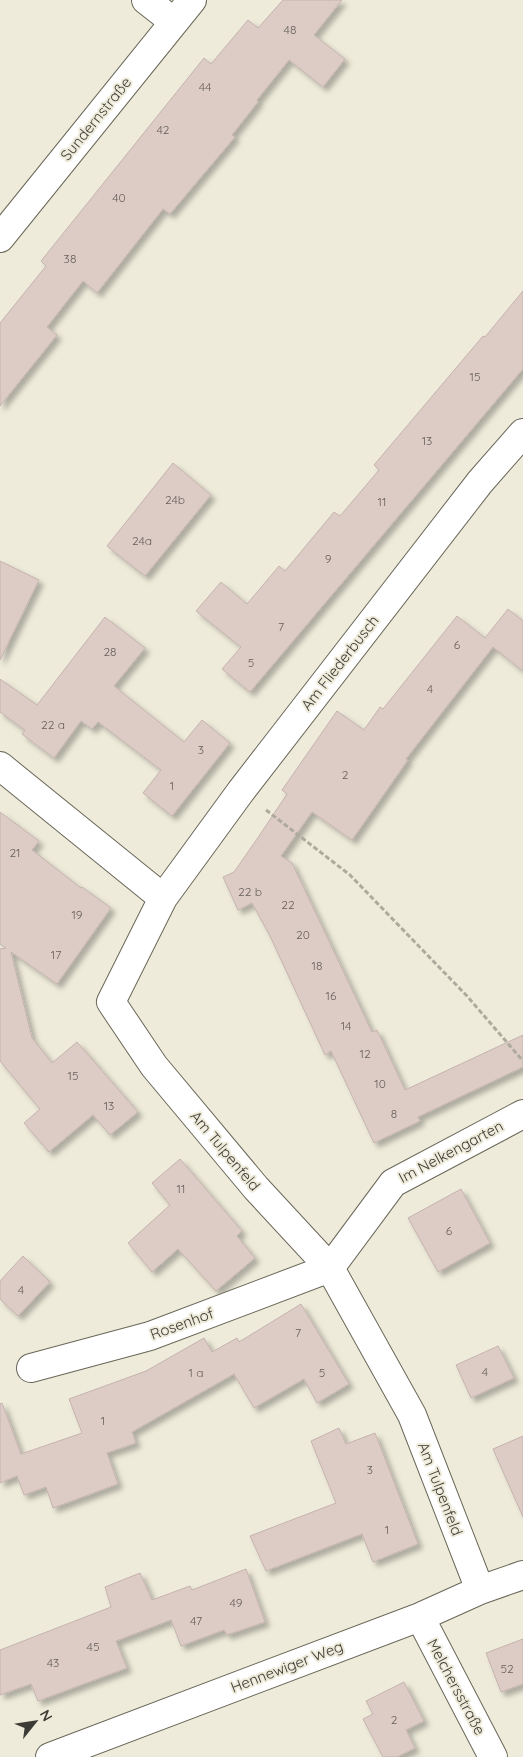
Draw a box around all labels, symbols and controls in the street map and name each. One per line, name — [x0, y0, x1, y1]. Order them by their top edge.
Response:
house number: 48 — [284, 22, 296, 37]
street label: Sundernstraße — [56, 73, 135, 164]
house number: 44 — [199, 79, 211, 94]
house number: 42 — [157, 122, 170, 137]
house number: 40 — [112, 190, 126, 205]
house number: 38 — [64, 251, 76, 266]
house number: 15 — [470, 369, 480, 384]
house number: 13 — [422, 433, 432, 448]
house number: 24b — [165, 492, 185, 507]
house number: 11 — [378, 494, 386, 509]
house number: 24a — [132, 533, 152, 548]
house number: 9 — [325, 551, 332, 566]
street label: Am Fliederbusch — [297, 611, 383, 714]
house number: 7 — [278, 619, 284, 634]
house number: 6 — [454, 637, 461, 652]
house number: 28 — [103, 644, 117, 659]
house number: 5 — [248, 655, 254, 670]
house number: 4 — [427, 681, 433, 696]
house number: 22 a — [41, 717, 65, 732]
house number: 3 — [198, 742, 204, 757]
house number: 2 — [342, 767, 349, 782]
house number: 1 — [170, 778, 174, 793]
house number: 21 — [9, 845, 21, 860]
house number: 22 b — [238, 884, 262, 899]
house number: 22 — [281, 897, 295, 912]
house number: 19 — [71, 907, 83, 922]
house number: 20 — [296, 927, 310, 942]
house number: 17 — [51, 947, 61, 962]
house number: 18 — [312, 958, 322, 973]
house number: 16 — [326, 988, 337, 1003]
house number: 14 — [341, 1018, 351, 1033]
house number: 12 — [359, 1046, 371, 1061]
house number: 15 — [68, 1068, 78, 1083]
house number: 10 — [374, 1076, 386, 1091]
house number: 13 — [104, 1098, 114, 1113]
house number: 8 — [391, 1106, 397, 1121]
street label: Am Tulpenfeld — [186, 1107, 264, 1195]
street label: Im Nelkengarten — [395, 1116, 506, 1187]
house number: 11 — [177, 1181, 185, 1196]
house number: 6 — [446, 1223, 453, 1238]
house number: 4 — [18, 1282, 24, 1297]
street label: Rosenhof — [147, 1303, 217, 1344]
house number: 7 — [295, 1325, 301, 1340]
house number: 4 — [482, 1364, 488, 1379]
house number: 1 a — [189, 1365, 204, 1380]
house number: 5 — [319, 1365, 325, 1380]
house number: 1 — [101, 1413, 105, 1428]
street label: Am Tulpenfeld — [414, 1439, 467, 1538]
house number: 3 — [367, 1462, 373, 1477]
house number: 1 — [385, 1522, 389, 1537]
house number: 49 — [230, 1595, 243, 1610]
house number: 47 — [190, 1613, 202, 1628]
street label: Melchersstraße — [423, 1635, 490, 1738]
street label: Hennewiger Weg — [228, 1636, 346, 1697]
house number: 45 — [87, 1639, 99, 1654]
house number: 43 — [47, 1655, 59, 1670]
house number: 52 — [500, 1661, 514, 1676]
north arrow — [10, 1697, 60, 1747]
text: N — [36, 1707, 57, 1724]
house number: 2 — [391, 1712, 398, 1727]

